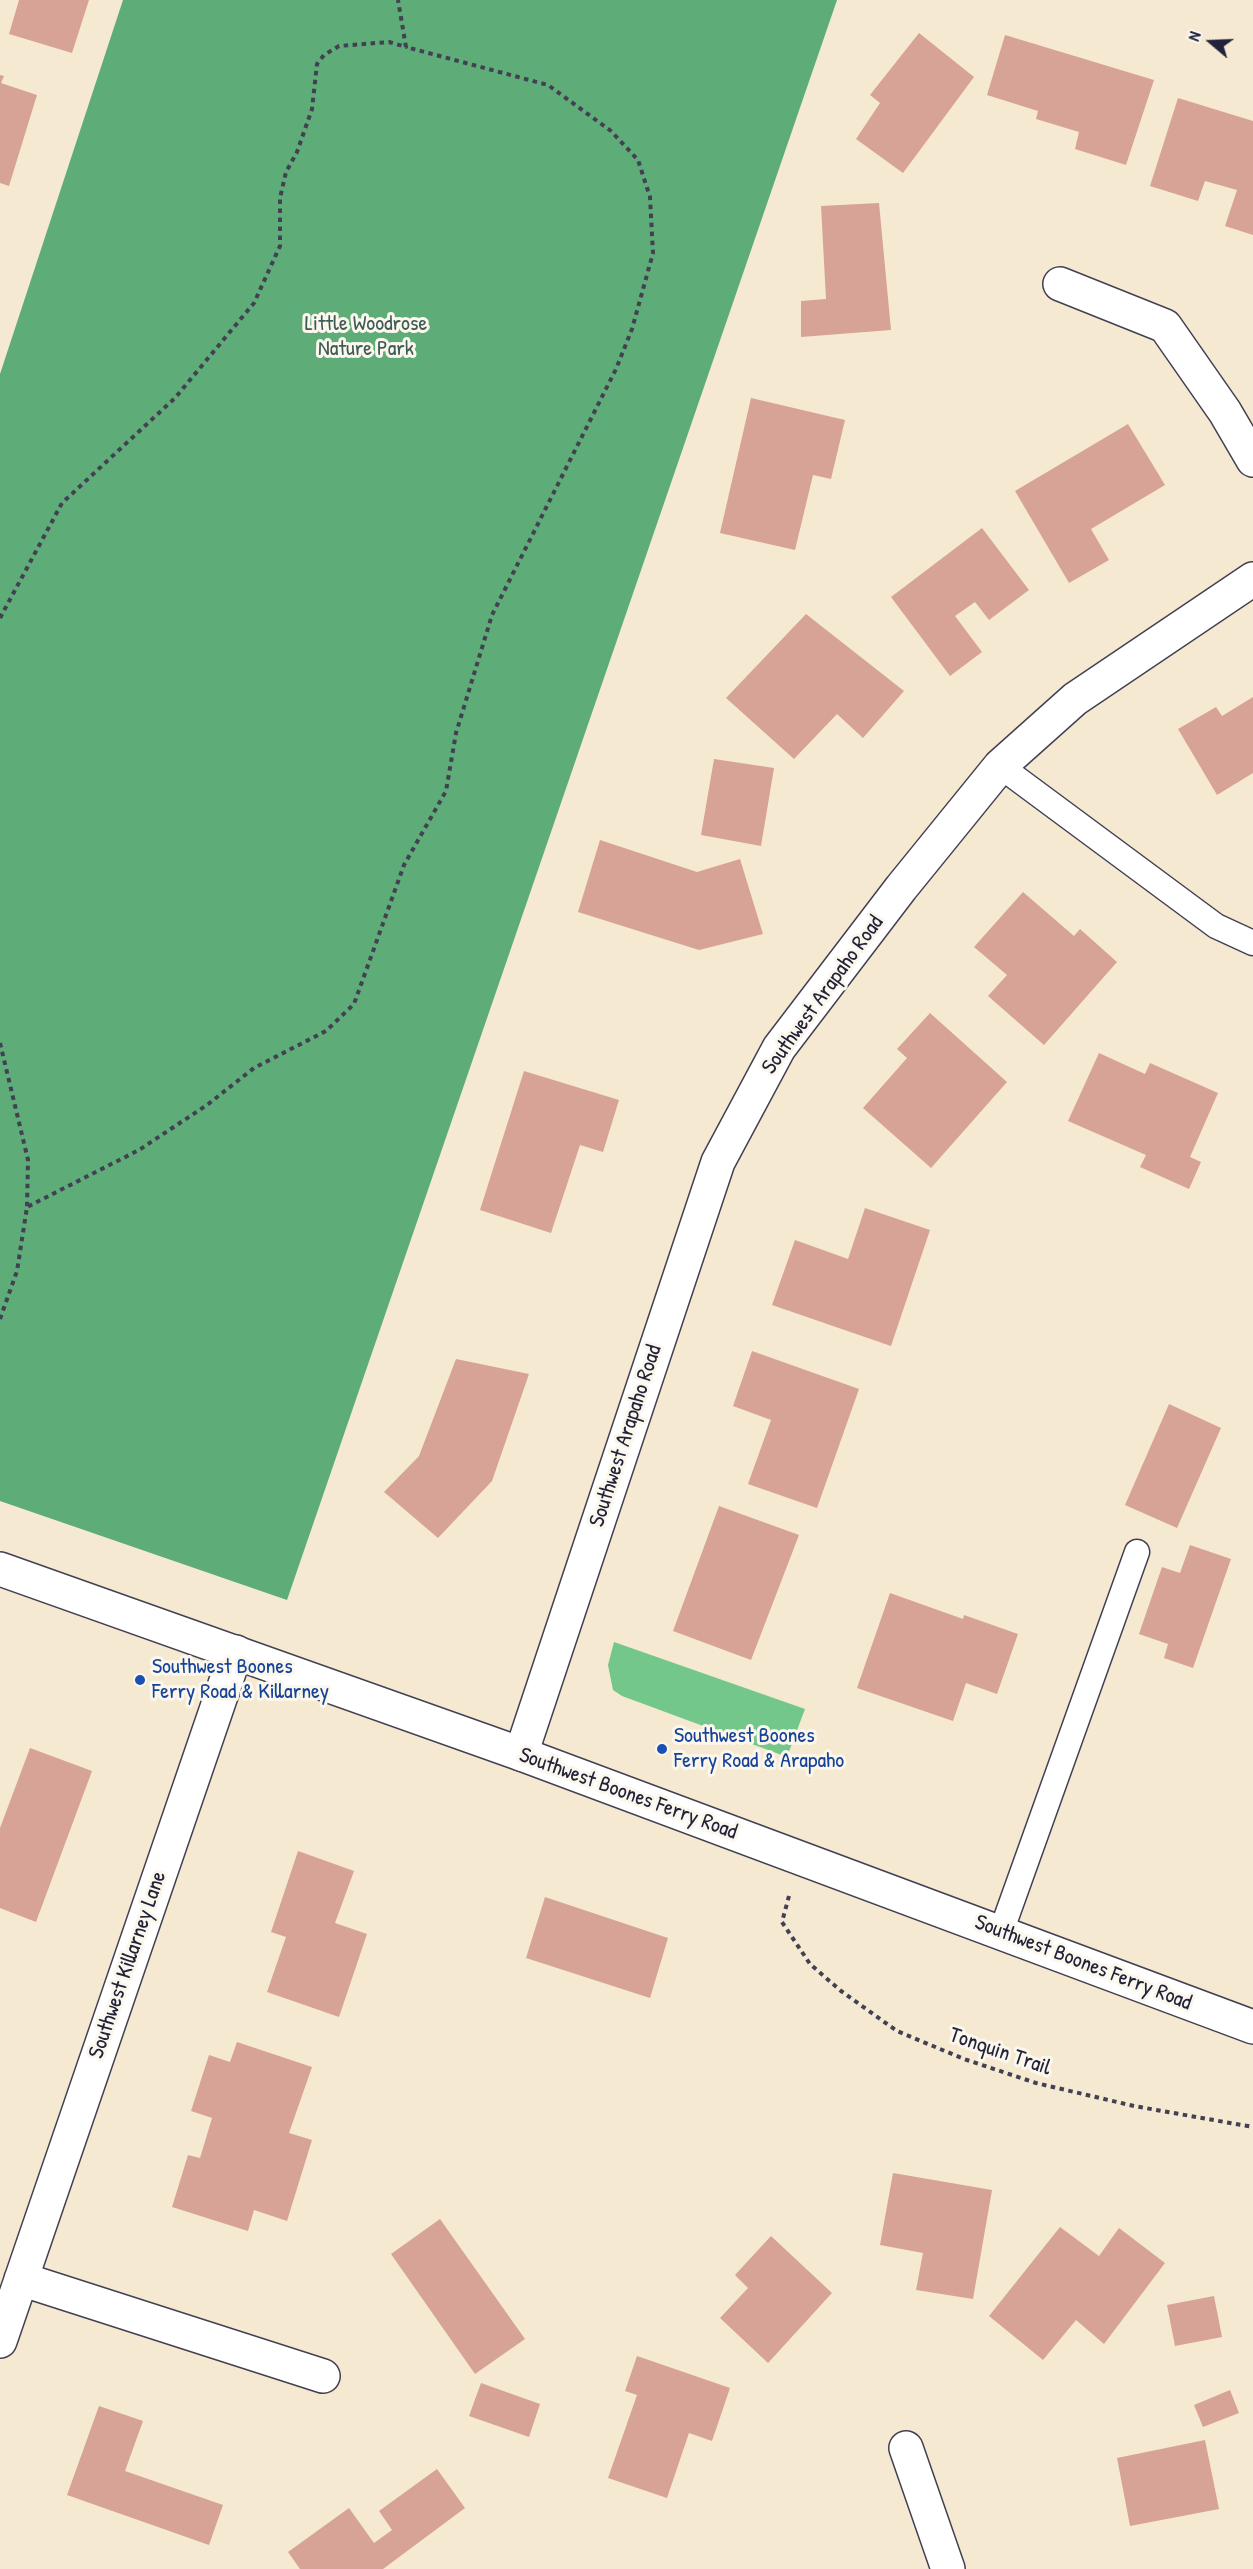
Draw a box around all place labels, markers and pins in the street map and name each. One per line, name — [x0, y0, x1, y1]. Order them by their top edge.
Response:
place label: Southwest Boones Ferry Road & Killarney — [152, 1654, 329, 1706]
marker: Southwest Boones Ferry Road & Killarney — [133, 1673, 147, 1687]
place label: Southwest Boones Ferry Road & Arapaho — [674, 1723, 844, 1774]
marker: Southwest Boones Ferry Road & Arapaho — [655, 1742, 669, 1756]

